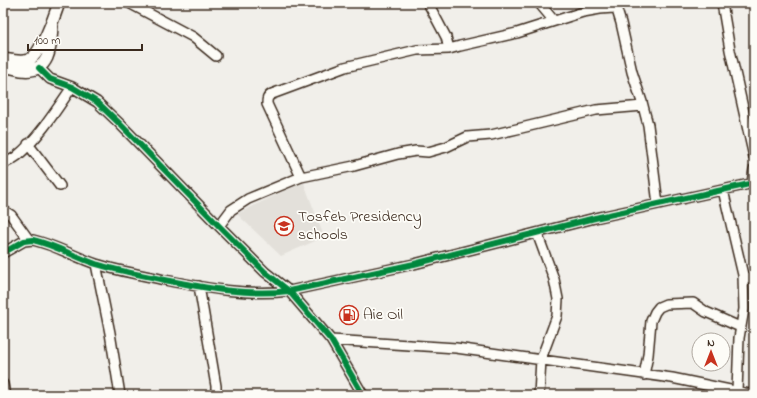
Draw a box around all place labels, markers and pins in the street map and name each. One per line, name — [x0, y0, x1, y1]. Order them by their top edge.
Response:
place label: Tosfeb Presidency schools — [298, 205, 422, 247]
school or university icon: Tosfeb Presidency schools — [273, 215, 295, 237]
place label: Aie Oil — [363, 303, 403, 327]
fuel station icon: Aie Oil — [338, 304, 360, 326]

